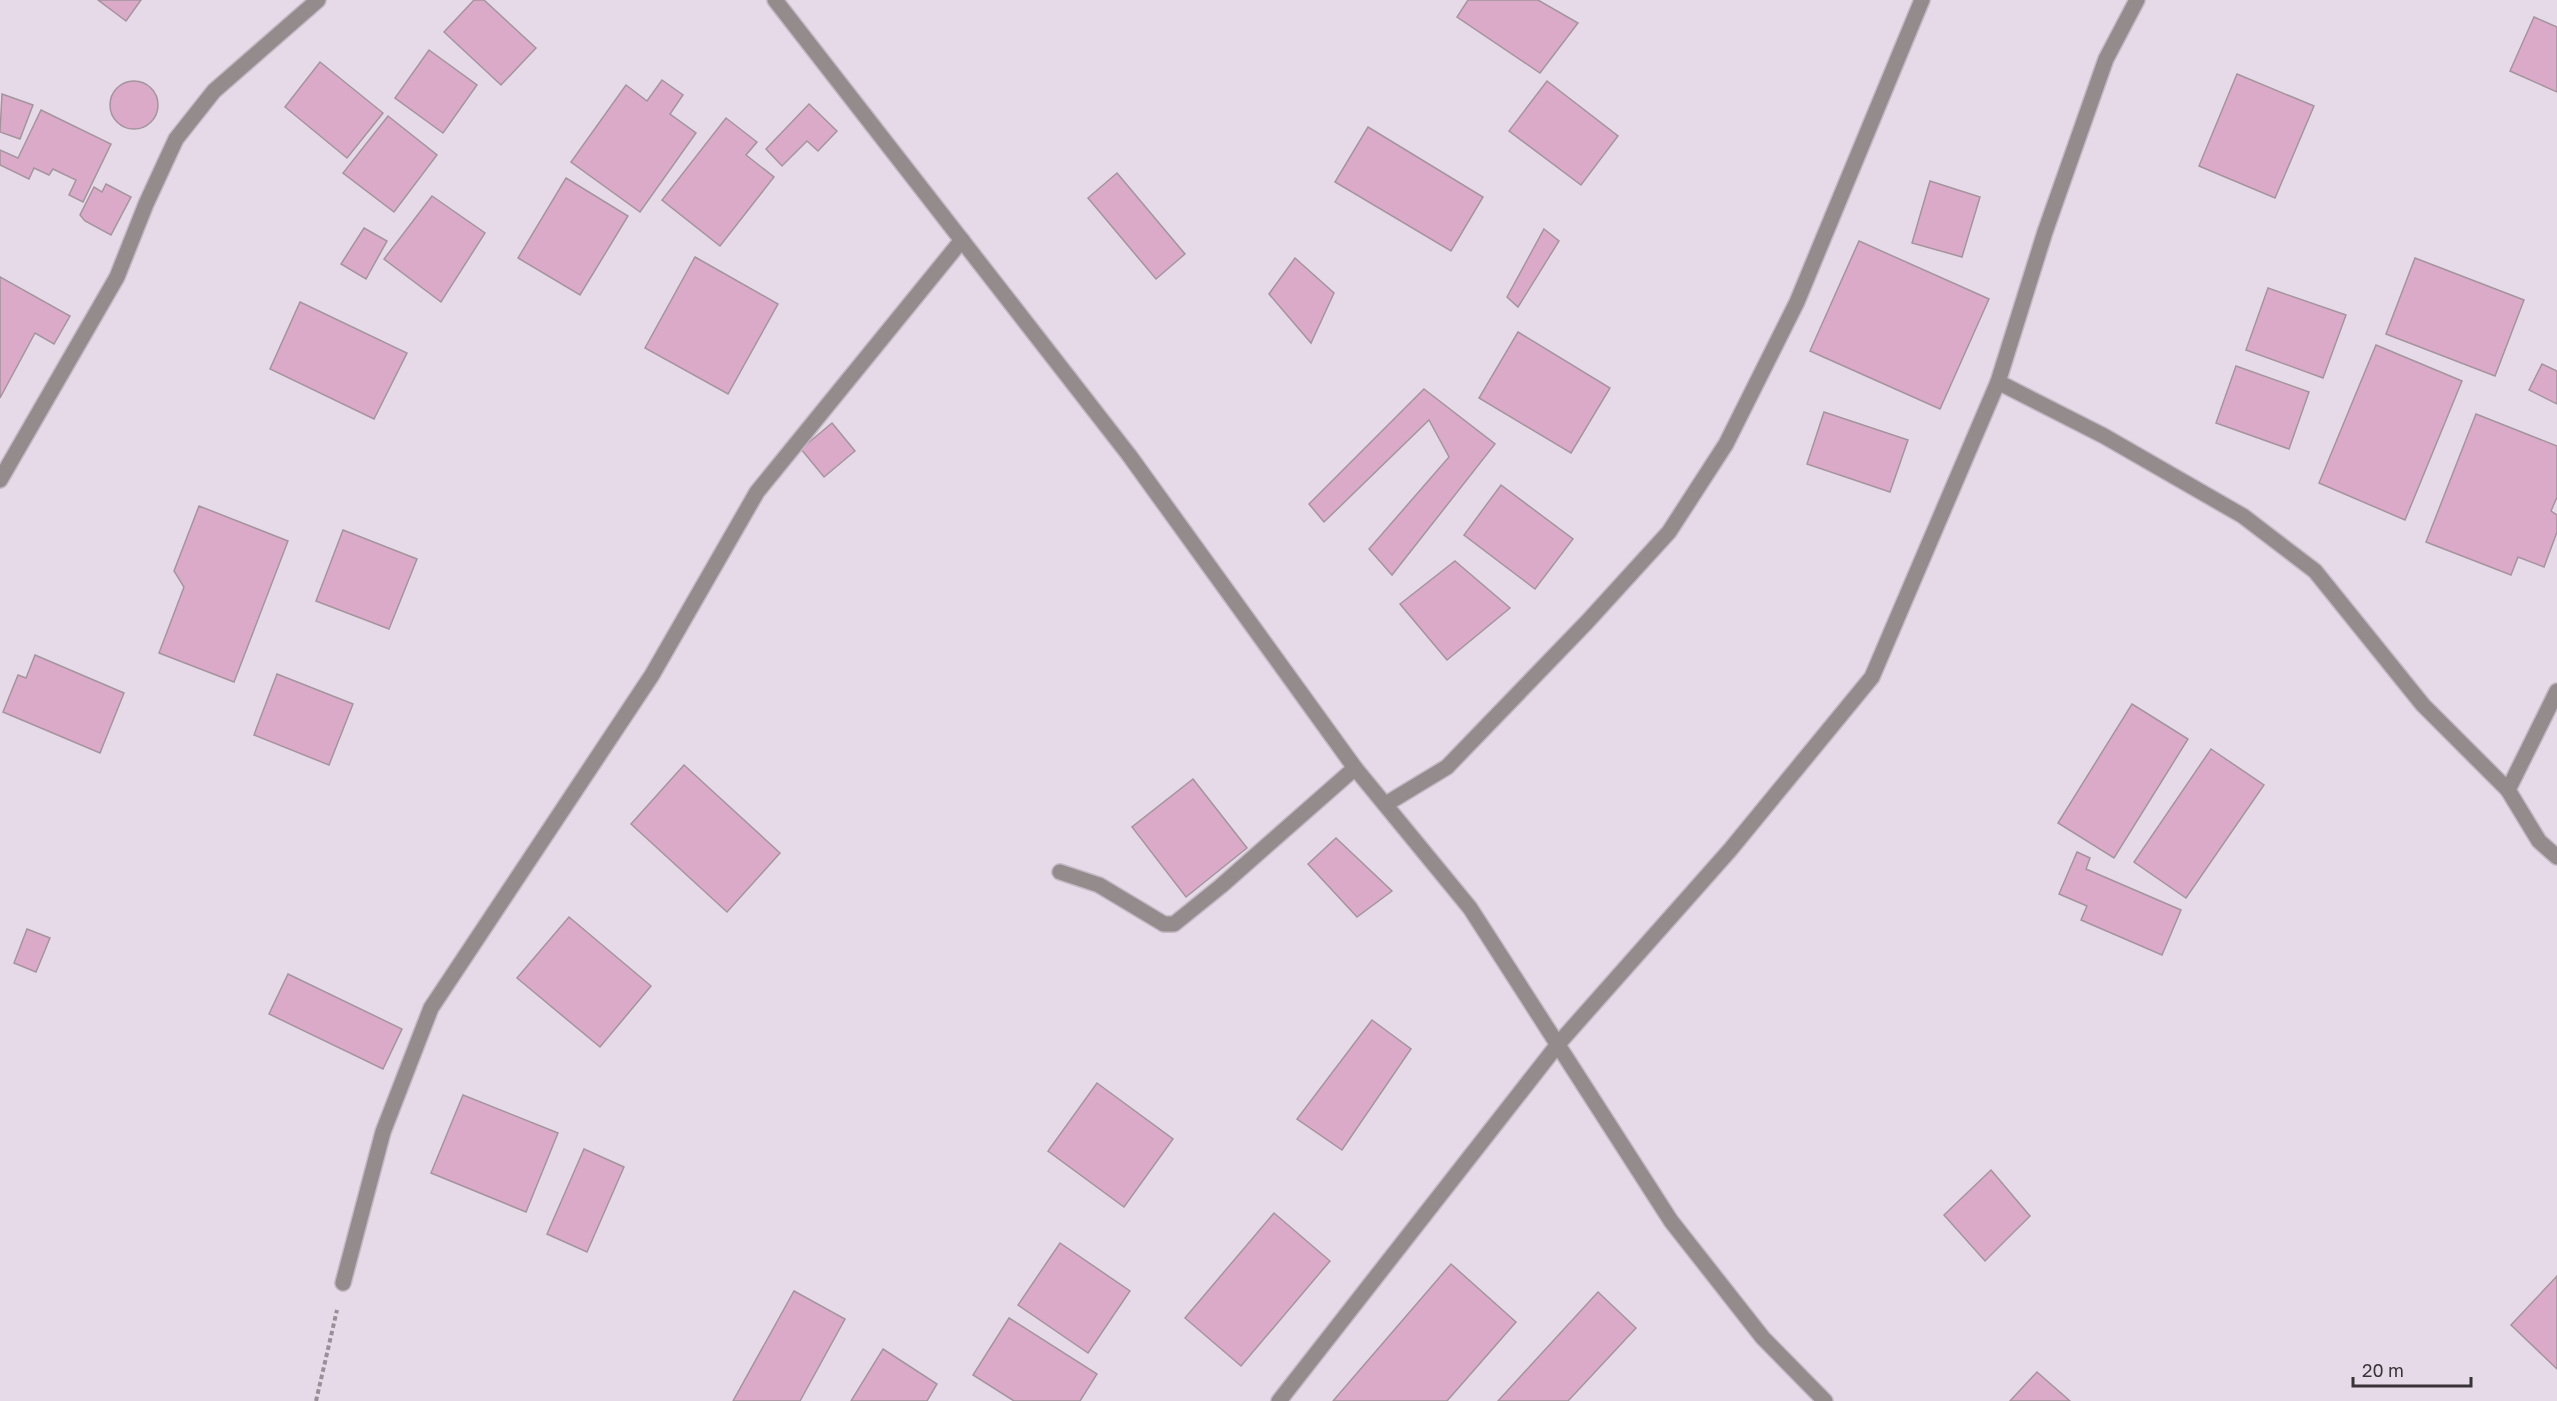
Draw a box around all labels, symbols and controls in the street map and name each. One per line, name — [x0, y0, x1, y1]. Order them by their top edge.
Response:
scale bar — [2353, 1350, 2472, 1388]
text: 20 m — [2362, 1359, 2404, 1381]

